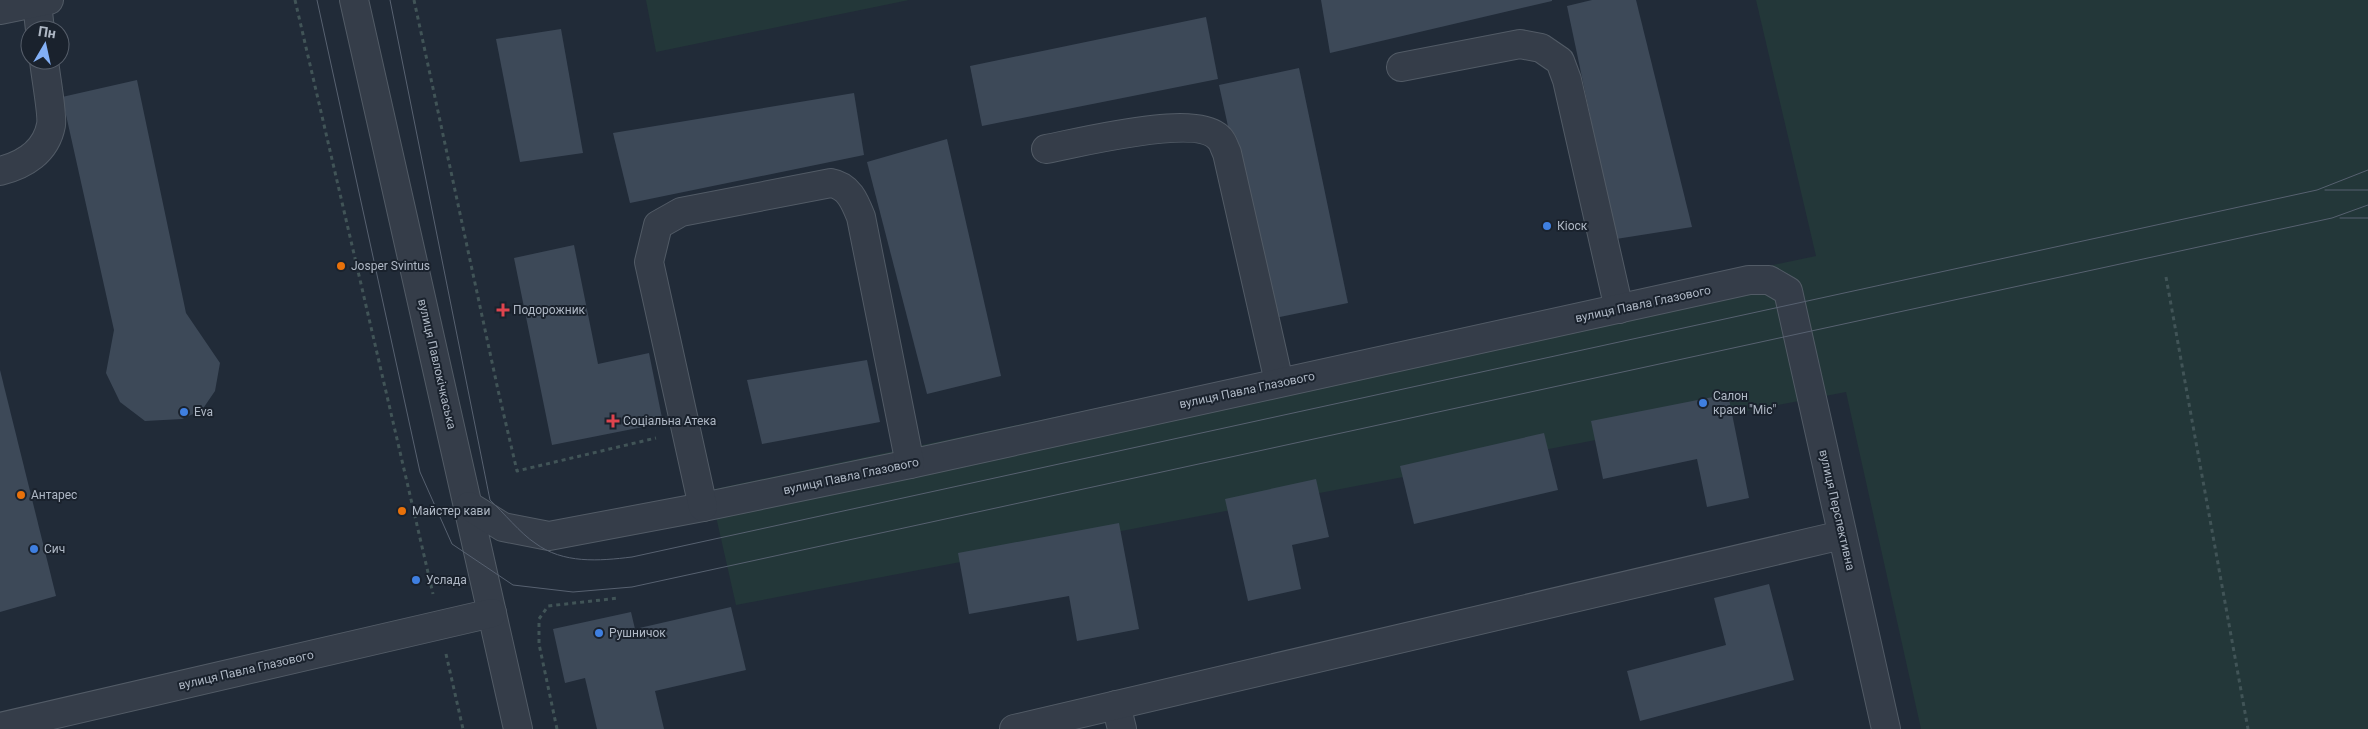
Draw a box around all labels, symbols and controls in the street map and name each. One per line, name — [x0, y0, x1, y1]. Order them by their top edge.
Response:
north arrow — [20, 20, 70, 70]
text: Пн — [37, 23, 57, 41]
place label: Кіоск — [1557, 219, 1588, 233]
marker: Кіоск — [1541, 220, 1553, 232]
place label: Josper Svintus — [351, 259, 430, 273]
marker: Josper Svintus — [335, 260, 347, 272]
street label: вулиця Павла Глазового — [1574, 283, 1712, 325]
street label: вулиця Павлокічкаська — [415, 297, 459, 431]
place label: Подорожник — [513, 303, 586, 317]
marker: Подорожник — [497, 304, 509, 316]
street label: вулиця Павла Глазового — [1178, 369, 1316, 411]
place label: Салон краси "Міс" — [1713, 389, 1776, 417]
marker: Салон краси "Міс" — [1697, 397, 1709, 409]
place label: Eva — [194, 405, 213, 419]
marker: Eva — [178, 406, 190, 418]
place label: Соціальна Атека — [623, 414, 716, 428]
marker: Соціальна Атека — [607, 415, 619, 427]
street label: вулиця Перспективна — [1816, 448, 1858, 572]
street label: вулиця Павла Глазового — [782, 455, 920, 497]
place label: Антарес — [31, 488, 77, 502]
marker: Антарес — [15, 489, 27, 501]
place label: Майстер кави — [412, 504, 490, 518]
marker: Майстер кави — [396, 505, 408, 517]
place label: Сич — [44, 542, 65, 556]
marker: Сич — [28, 543, 40, 555]
place label: Услада — [426, 573, 467, 587]
marker: Услада — [410, 574, 422, 586]
place label: Рушничок — [609, 626, 666, 640]
marker: Рушничок — [593, 627, 605, 639]
street label: вулиця Павла Глазового — [177, 648, 315, 692]

